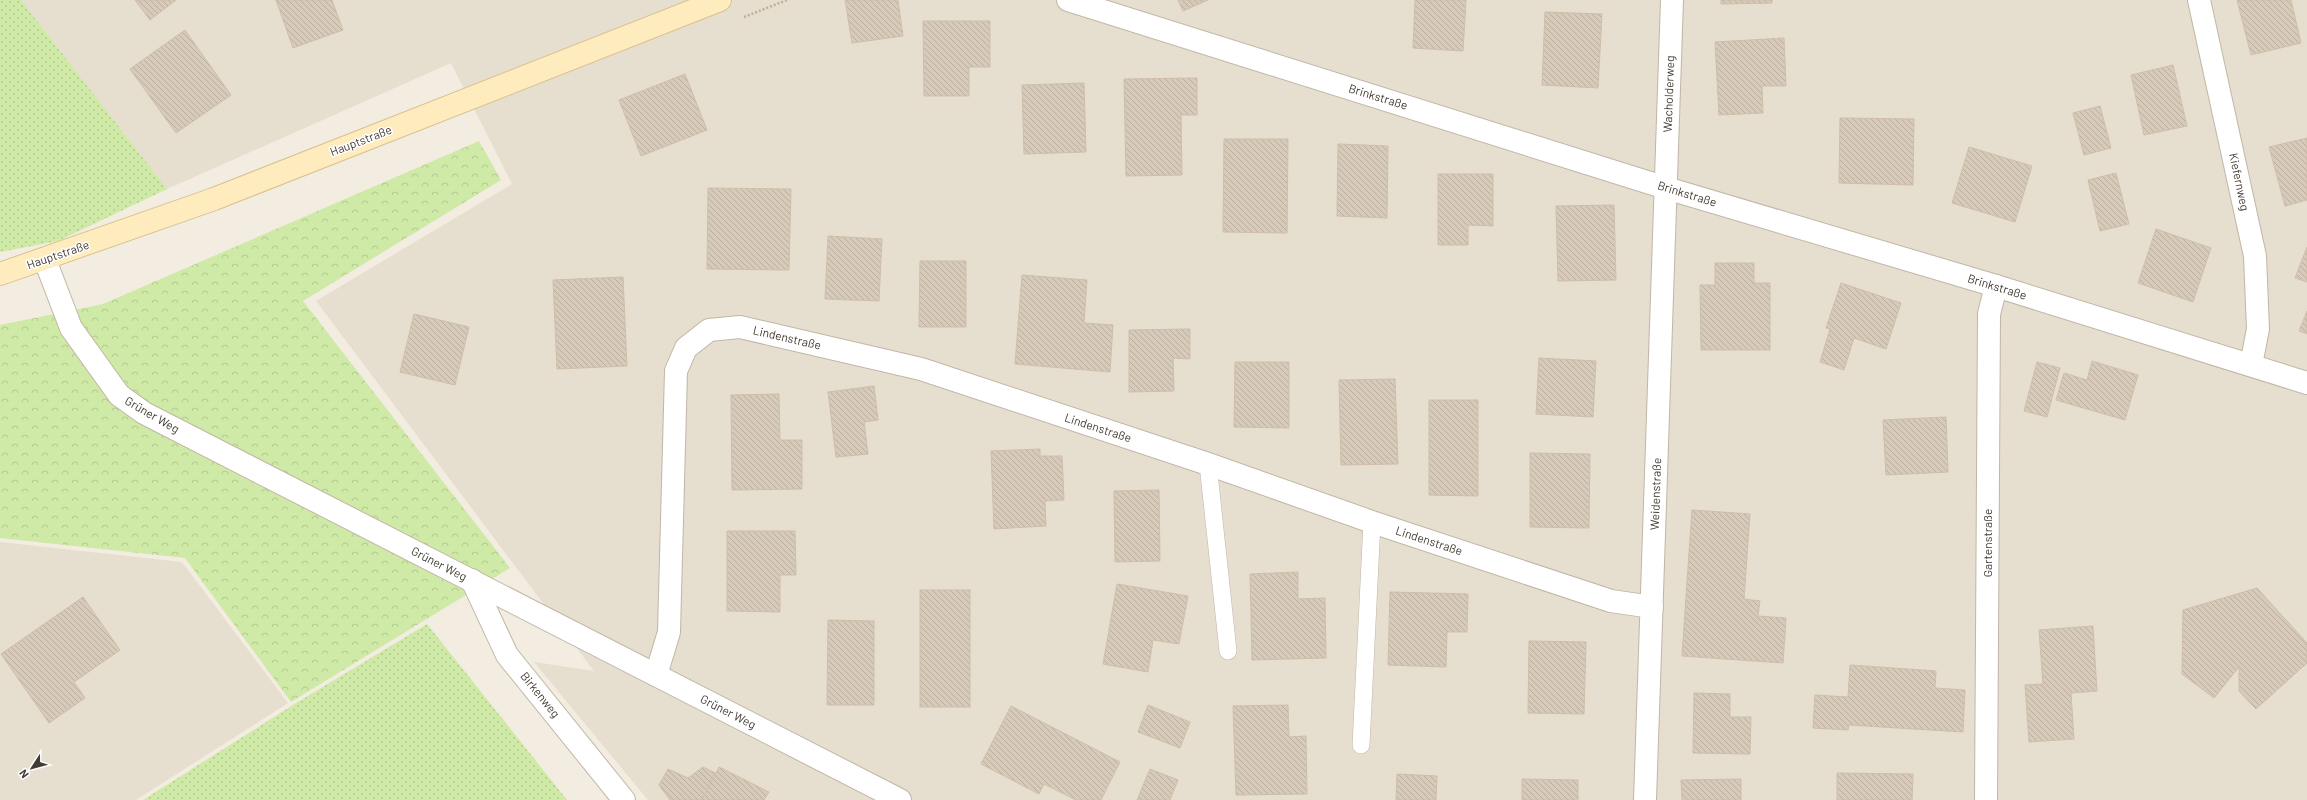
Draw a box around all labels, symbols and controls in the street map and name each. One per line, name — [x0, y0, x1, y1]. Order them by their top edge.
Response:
street label: Wacholderweg — [1660, 55, 1676, 133]
street label: Brinkstraße — [1347, 80, 1410, 112]
street label: Hauptstraße — [328, 122, 394, 158]
street label: Kiefernweg — [2227, 152, 2253, 212]
street label: Brinkstraße — [1656, 177, 1719, 209]
street label: Hauptstraße — [25, 237, 91, 271]
street label: Brinkstraße — [1966, 270, 2029, 302]
street label: Lindenstraße — [752, 322, 823, 352]
street label: Grüner Weg — [123, 393, 182, 435]
street label: Lindenstraße — [1063, 410, 1133, 444]
street label: Weidenstraße — [1647, 457, 1663, 530]
street label: Gartenstraße — [1980, 509, 1994, 577]
street label: Lindenstraße — [1394, 523, 1464, 557]
street label: Grüner Weg — [409, 543, 470, 583]
street label: Birkenweg — [518, 669, 563, 720]
street label: Grüner Weg — [698, 691, 759, 731]
north arrow — [12, 748, 52, 788]
text: N — [16, 767, 31, 781]

